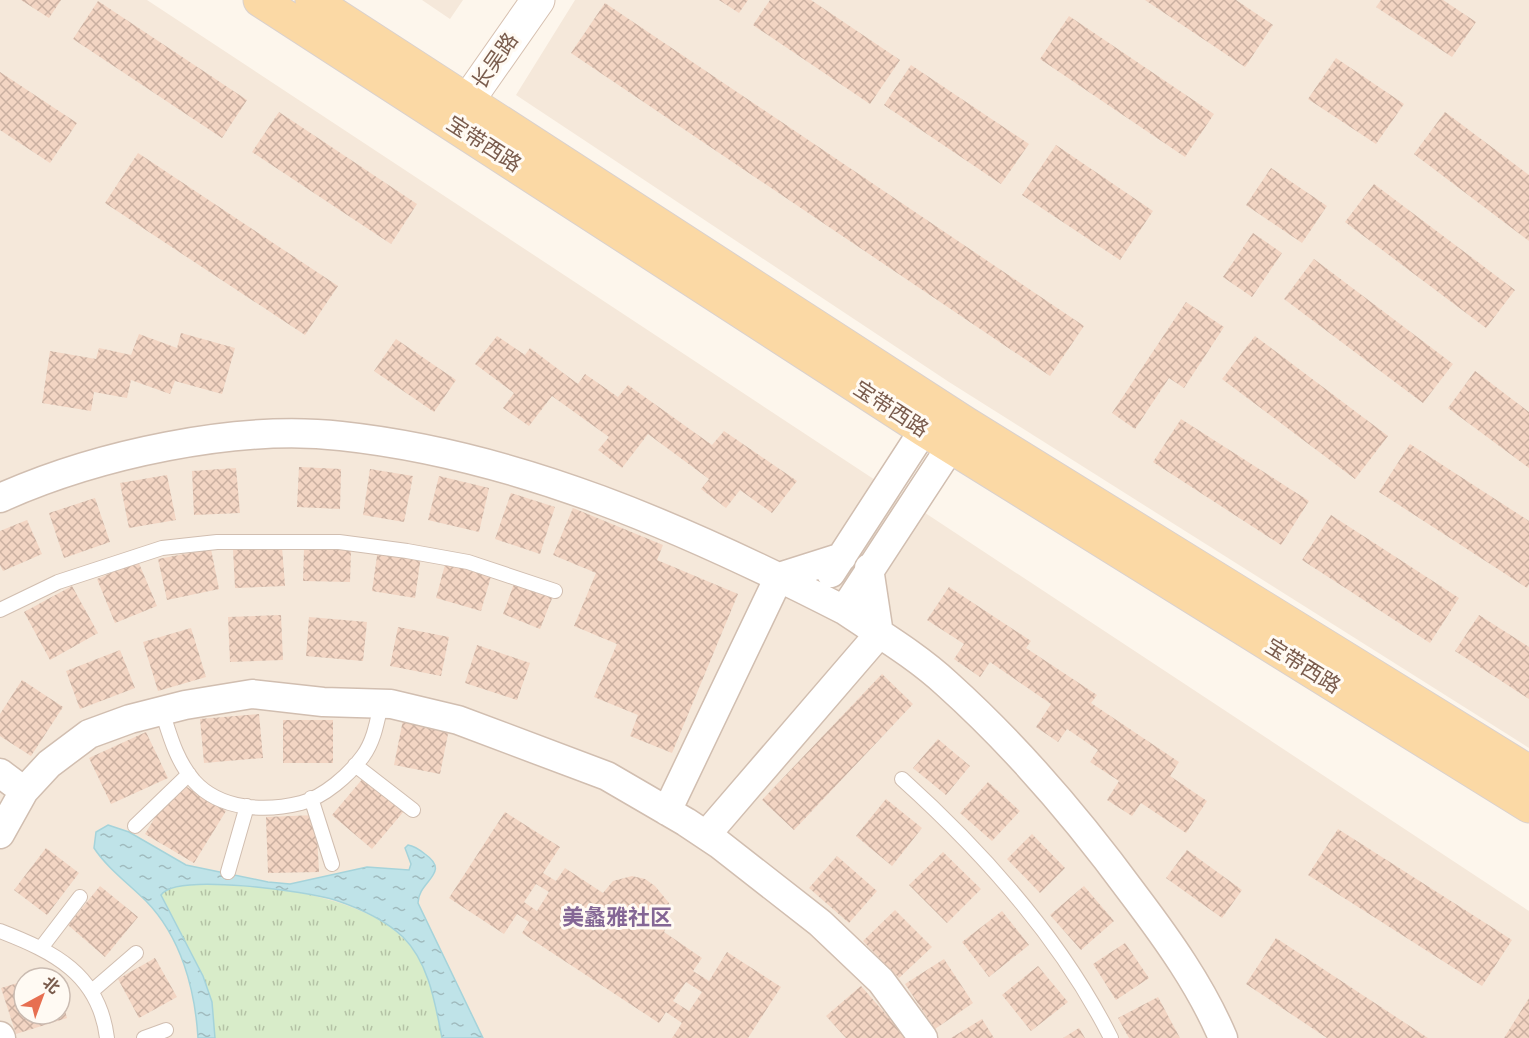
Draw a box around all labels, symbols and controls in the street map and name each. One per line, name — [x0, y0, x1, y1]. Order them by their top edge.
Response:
street label: 长吴路 — [466, 28, 523, 94]
street label: 宝带西路 — [442, 110, 526, 177]
street label: 宝带西路 — [849, 375, 933, 442]
street label: 宝带西路 — [1261, 633, 1346, 698]
district label: 美蠡雅社区 — [562, 904, 672, 930]
north arrow — [12, 966, 72, 1026]
text: 北 — [39, 973, 64, 997]

